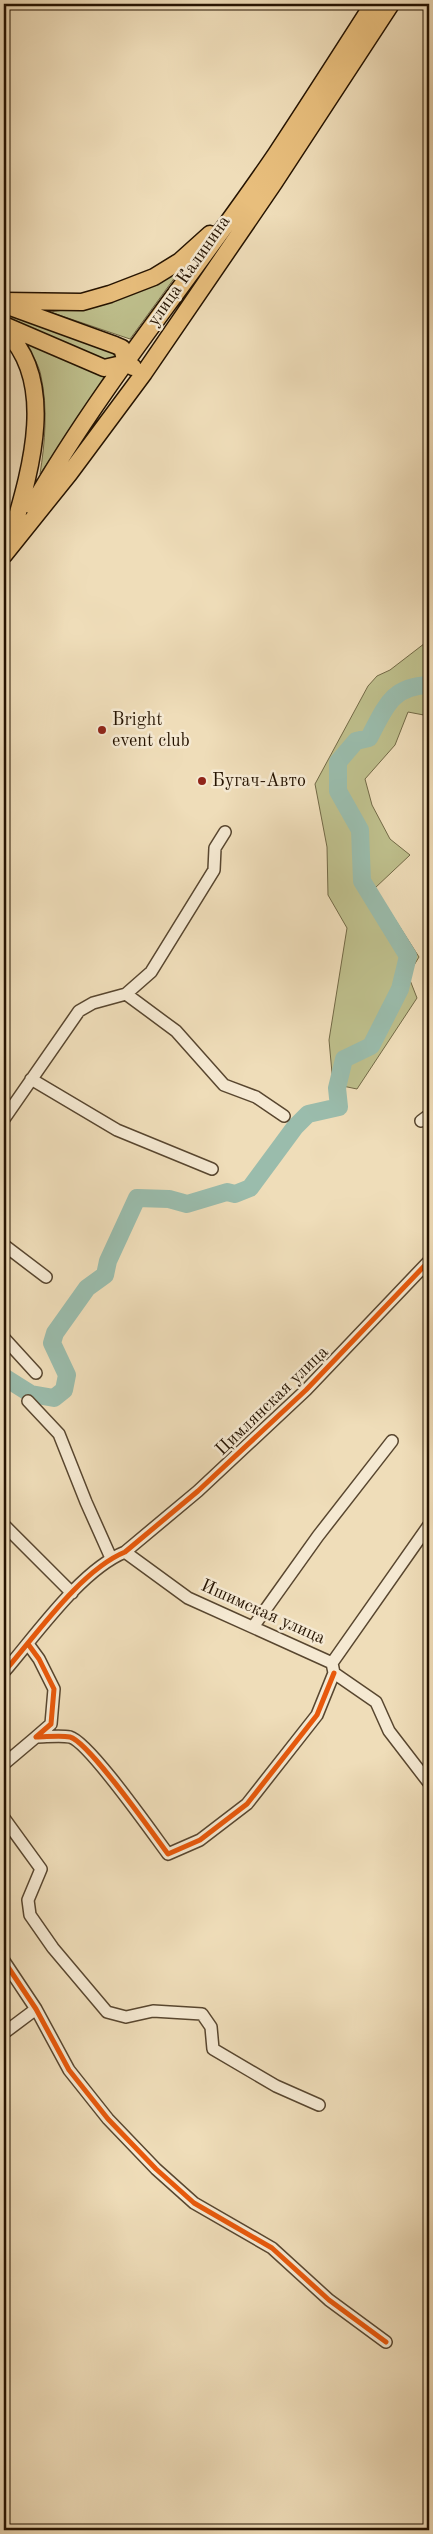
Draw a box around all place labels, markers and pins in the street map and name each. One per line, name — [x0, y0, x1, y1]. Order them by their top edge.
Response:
place label: Bright event club — [112, 711, 190, 750]
marker: Bright event club — [96, 724, 108, 736]
place label: Бугач-Авто — [212, 772, 306, 790]
marker: Бугач-Авто — [196, 775, 208, 787]

